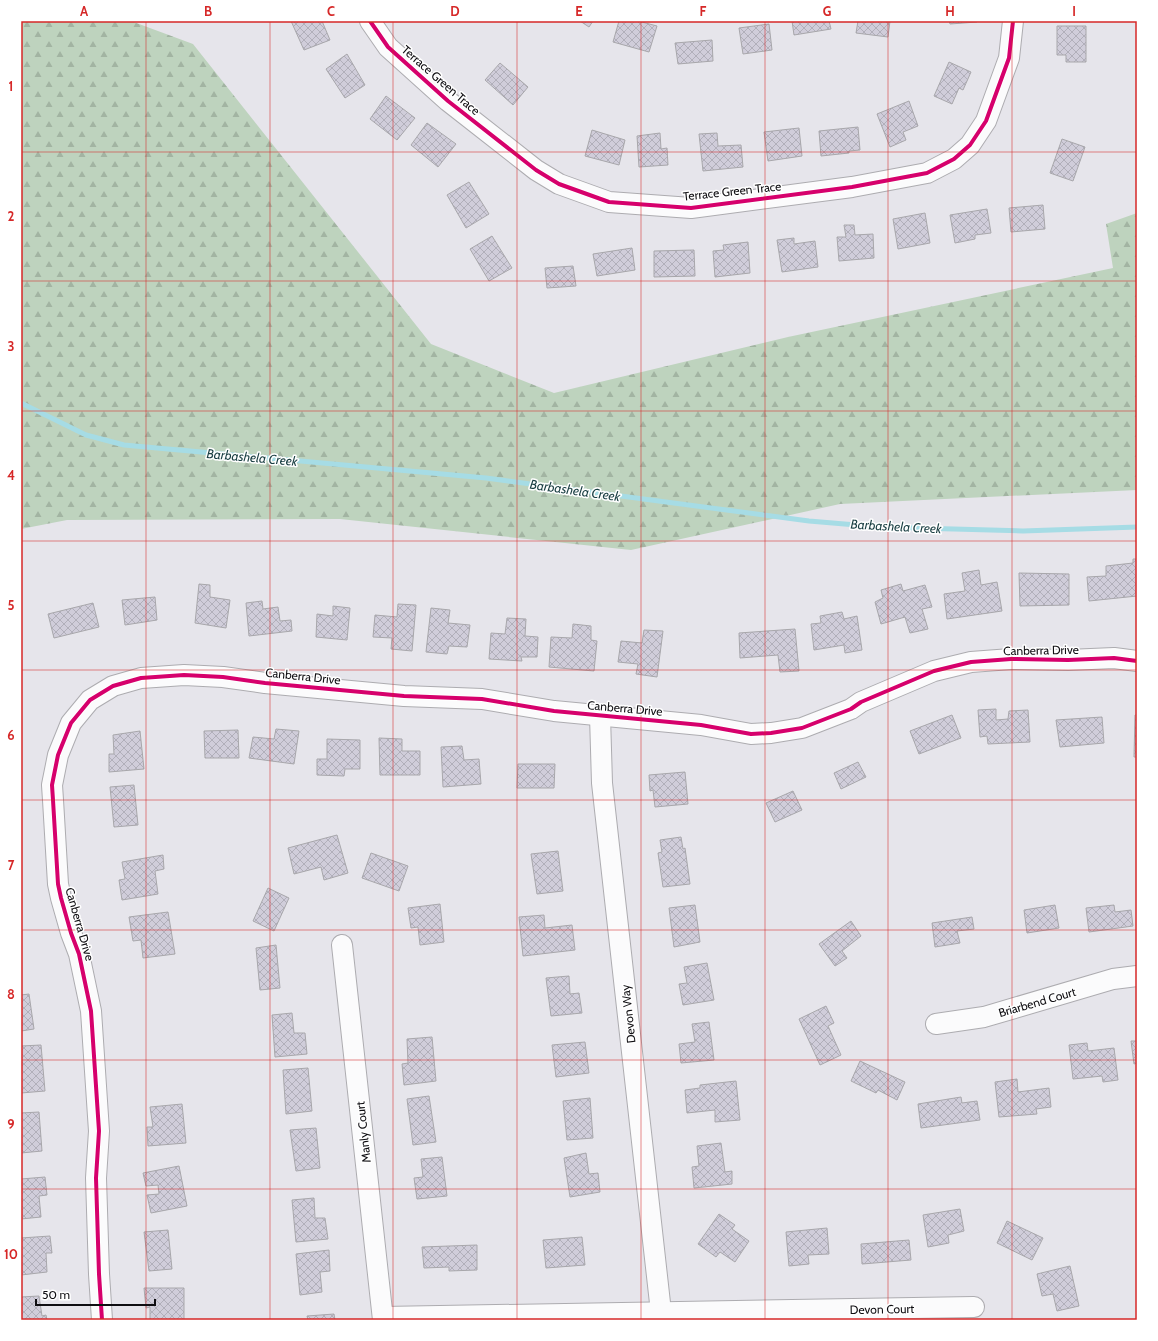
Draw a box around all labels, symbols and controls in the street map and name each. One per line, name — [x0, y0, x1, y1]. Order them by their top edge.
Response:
text: A — [80, 3, 89, 19]
text: B — [204, 3, 212, 19]
text: C — [327, 3, 335, 19]
text: D — [450, 3, 460, 19]
text: E — [575, 3, 583, 19]
text: F — [700, 3, 707, 19]
text: G — [823, 3, 832, 19]
text: H — [945, 3, 955, 19]
text: I — [1072, 3, 1076, 19]
street label: Terrace Green Trace — [399, 42, 483, 118]
text: 1 — [9, 78, 13, 94]
street label: Terrace Green Trace — [682, 178, 782, 204]
text: 2 — [8, 208, 15, 224]
text: 3 — [7, 338, 15, 354]
water label: Barbashela Creek — [206, 445, 299, 469]
text: 4 — [7, 467, 15, 483]
water label: Barbashela Creek — [529, 476, 622, 504]
water label: Barbashela Creek — [850, 516, 942, 536]
text: 5 — [8, 597, 15, 613]
street label: Canberra Drive — [1003, 642, 1079, 658]
street label: Canberra Drive — [265, 665, 341, 687]
street label: Canberra Drive — [587, 697, 663, 719]
text: 6 — [7, 727, 15, 743]
text: 7 — [8, 857, 15, 873]
street label: Canberra Drive — [62, 886, 98, 962]
street label: Devon Way — [617, 984, 639, 1044]
street label: Briarbend Court — [997, 984, 1077, 1020]
text: 8 — [7, 986, 15, 1002]
street label: Manly Court — [352, 1101, 374, 1163]
text: 9 — [7, 1116, 15, 1132]
text: 10 — [4, 1246, 18, 1262]
scale bar — [36, 1281, 155, 1307]
text: 50 m — [42, 1287, 70, 1302]
street label: Devon Court — [850, 1301, 914, 1317]

